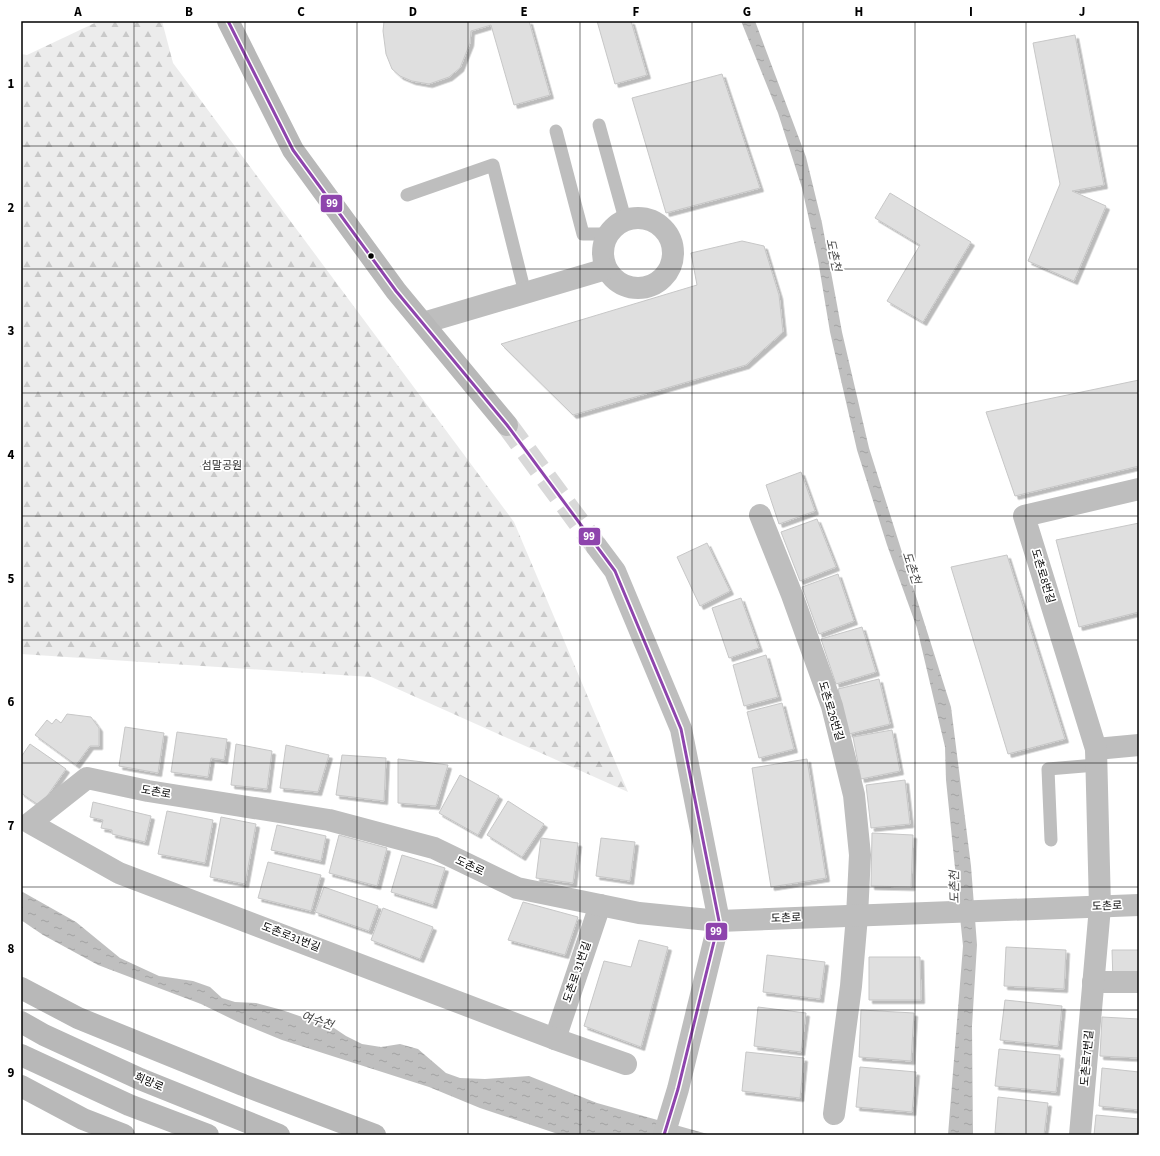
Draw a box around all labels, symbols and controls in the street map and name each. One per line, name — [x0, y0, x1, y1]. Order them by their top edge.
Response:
text: A — [73, 3, 82, 21]
text: B — [185, 3, 193, 21]
text: C — [297, 3, 305, 21]
text: D — [409, 3, 417, 21]
text: E — [520, 3, 528, 21]
text: F — [633, 3, 640, 21]
text: G — [743, 3, 751, 21]
text: H — [855, 3, 863, 21]
text: I — [969, 3, 973, 21]
text: J — [1079, 3, 1085, 21]
text: 1 — [8, 75, 15, 93]
line badge: 99 — [320, 194, 343, 213]
text: 99 — [326, 196, 338, 211]
text: 2 — [8, 199, 15, 217]
water label: 도촌천 — [821, 237, 845, 275]
unlabelled marker — [366, 251, 376, 261]
text: 3 — [8, 322, 15, 340]
text: 4 — [8, 446, 15, 464]
park label: 섬말공원 — [202, 458, 242, 473]
line badge: 99 — [578, 527, 601, 546]
text: 99 — [583, 529, 595, 544]
street label: 도촌로8번길 — [1028, 547, 1058, 605]
water label: 도촌천 — [898, 550, 925, 588]
text: 5 — [8, 570, 15, 588]
street label: 도촌로26번길 — [815, 679, 847, 743]
text: 6 — [8, 693, 15, 711]
street label: 도촌로 — [140, 782, 172, 802]
text: 7 — [8, 817, 15, 835]
street label: 도촌로 — [453, 853, 487, 879]
water label: 도촌천 — [946, 868, 964, 904]
street label: 도촌로 — [1092, 898, 1122, 914]
street label: 도촌로 — [771, 910, 801, 926]
street label: 도촌로31번길 — [260, 919, 322, 955]
line badge: 99 — [705, 922, 728, 941]
text: 99 — [710, 924, 722, 939]
street label: 도촌로 31번길 — [560, 939, 594, 1005]
text: 8 — [8, 940, 15, 958]
water label: 여수천 — [299, 1008, 337, 1035]
street label: 도촌로7번길 — [1077, 1029, 1097, 1087]
text: 9 — [8, 1064, 15, 1082]
street label: 희망로 — [132, 1069, 166, 1095]

